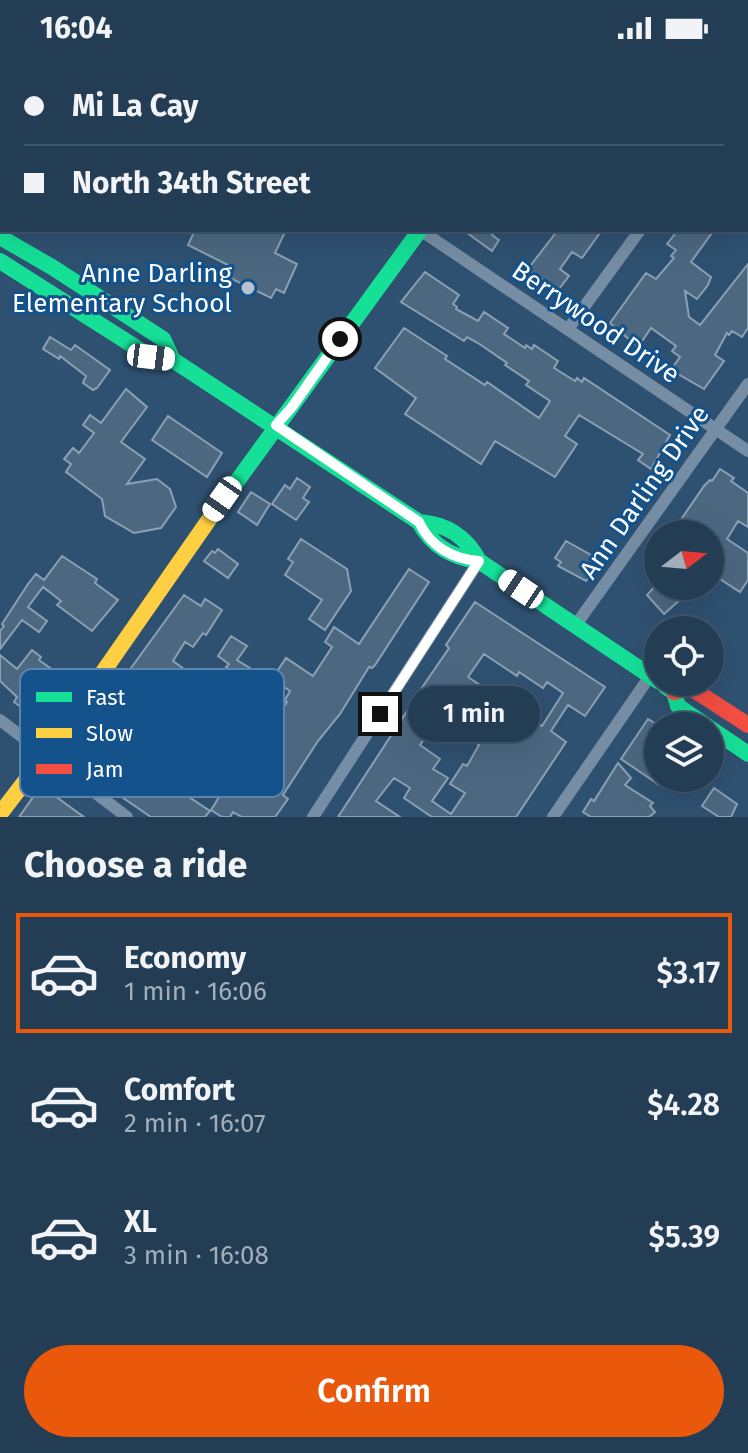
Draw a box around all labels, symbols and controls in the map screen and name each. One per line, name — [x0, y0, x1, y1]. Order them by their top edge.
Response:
text: 16:04 — [40, 10, 113, 46]
text: Mi La Cay — [72, 88, 198, 124]
text: North 34th Street — [72, 165, 311, 201]
street label: Berrywood Drive — [506, 255, 685, 390]
place label: Anne Darling Elementary School — [12, 258, 232, 319]
marker: Anne Darling Elementary School — [239, 279, 257, 297]
route start — [322, 321, 358, 357]
car — [126, 342, 176, 372]
street label: Ann Darling Drive — [573, 400, 716, 585]
car — [198, 472, 246, 526]
north arrow — [644, 520, 724, 600]
map controls — [644, 520, 724, 792]
car — [494, 566, 548, 612]
button: locate — [644, 616, 724, 696]
legend — [20, 669, 284, 797]
text: Fast — [86, 684, 126, 711]
callout: 1 min — [408, 686, 540, 742]
route end — [362, 696, 398, 732]
text: 1 min — [443, 698, 505, 729]
button: layers — [644, 712, 724, 792]
text: Slow — [86, 720, 133, 747]
text: Jam — [86, 756, 124, 783]
text: Choose a ride — [24, 843, 247, 887]
icon: car — [28, 937, 100, 1009]
text: Economy — [124, 940, 246, 976]
text: $3.17 — [656, 955, 720, 991]
text: 1 min · 16:06 — [124, 976, 267, 1007]
icon: car — [28, 1069, 100, 1141]
text: Comfort — [124, 1072, 235, 1108]
text: $4.28 — [647, 1087, 720, 1123]
text: 2 min · 16:07 — [124, 1108, 266, 1139]
icon: car — [28, 1201, 100, 1273]
text: XL — [124, 1204, 157, 1240]
text: $5.39 — [649, 1219, 720, 1255]
text: 3 min · 16:08 — [124, 1240, 269, 1271]
button: Confirm — [24, 1345, 724, 1437]

